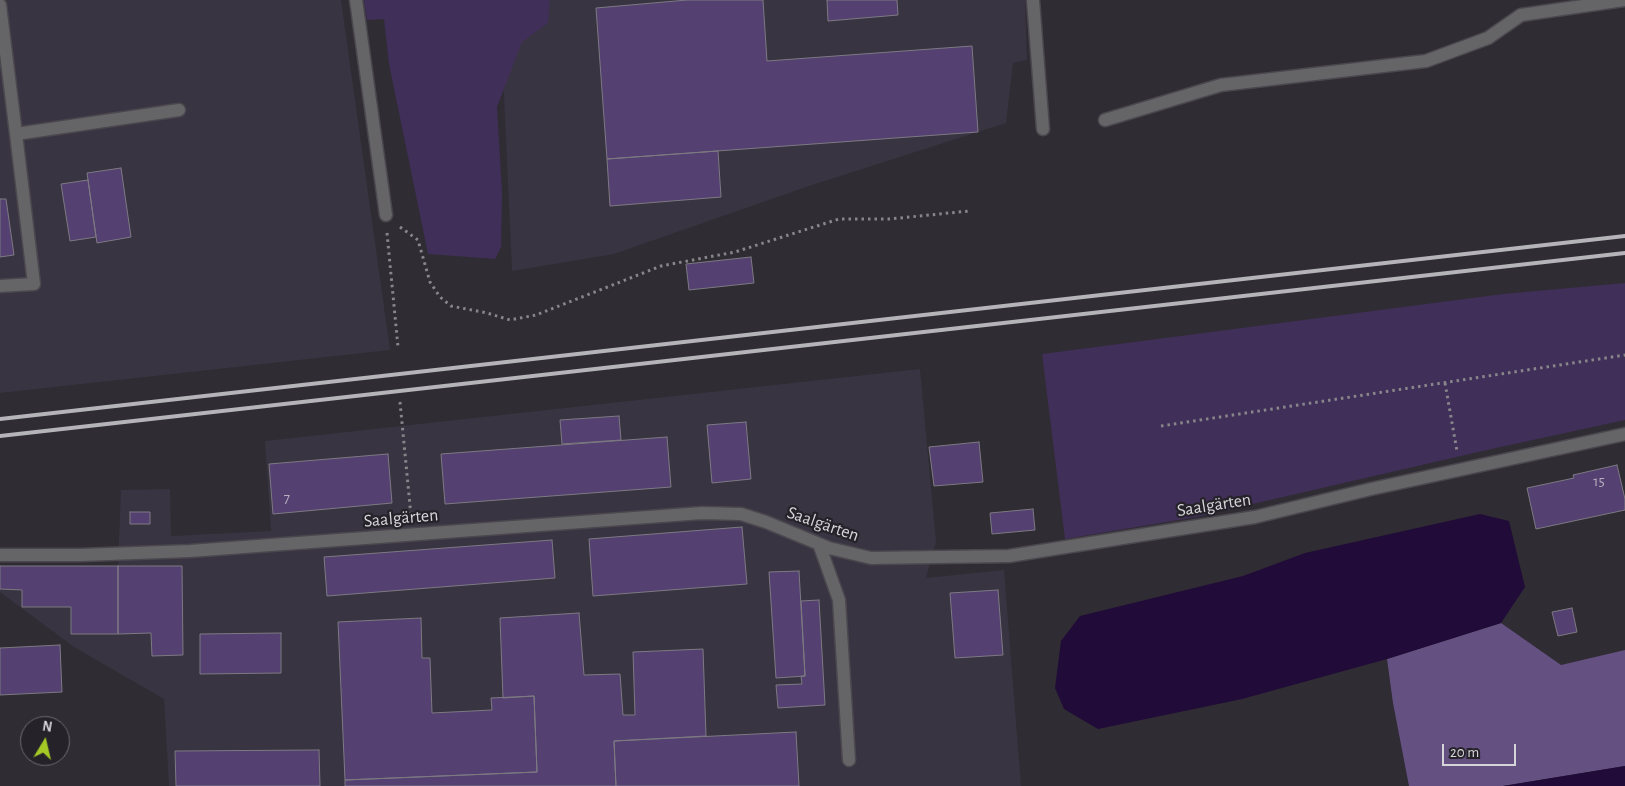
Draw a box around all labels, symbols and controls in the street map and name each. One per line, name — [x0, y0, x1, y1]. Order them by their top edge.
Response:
house number: 15 — [1593, 472, 1605, 490]
street label: Saalgärten — [1175, 488, 1253, 522]
house number: 7 — [284, 489, 290, 507]
street label: Saalgärten — [784, 502, 862, 546]
street label: Saalgärten — [363, 504, 439, 532]
north arrow — [20, 716, 70, 766]
text: N — [41, 719, 53, 735]
scale bar — [1445, 734, 1519, 766]
text: 20 m — [1450, 745, 1479, 760]

